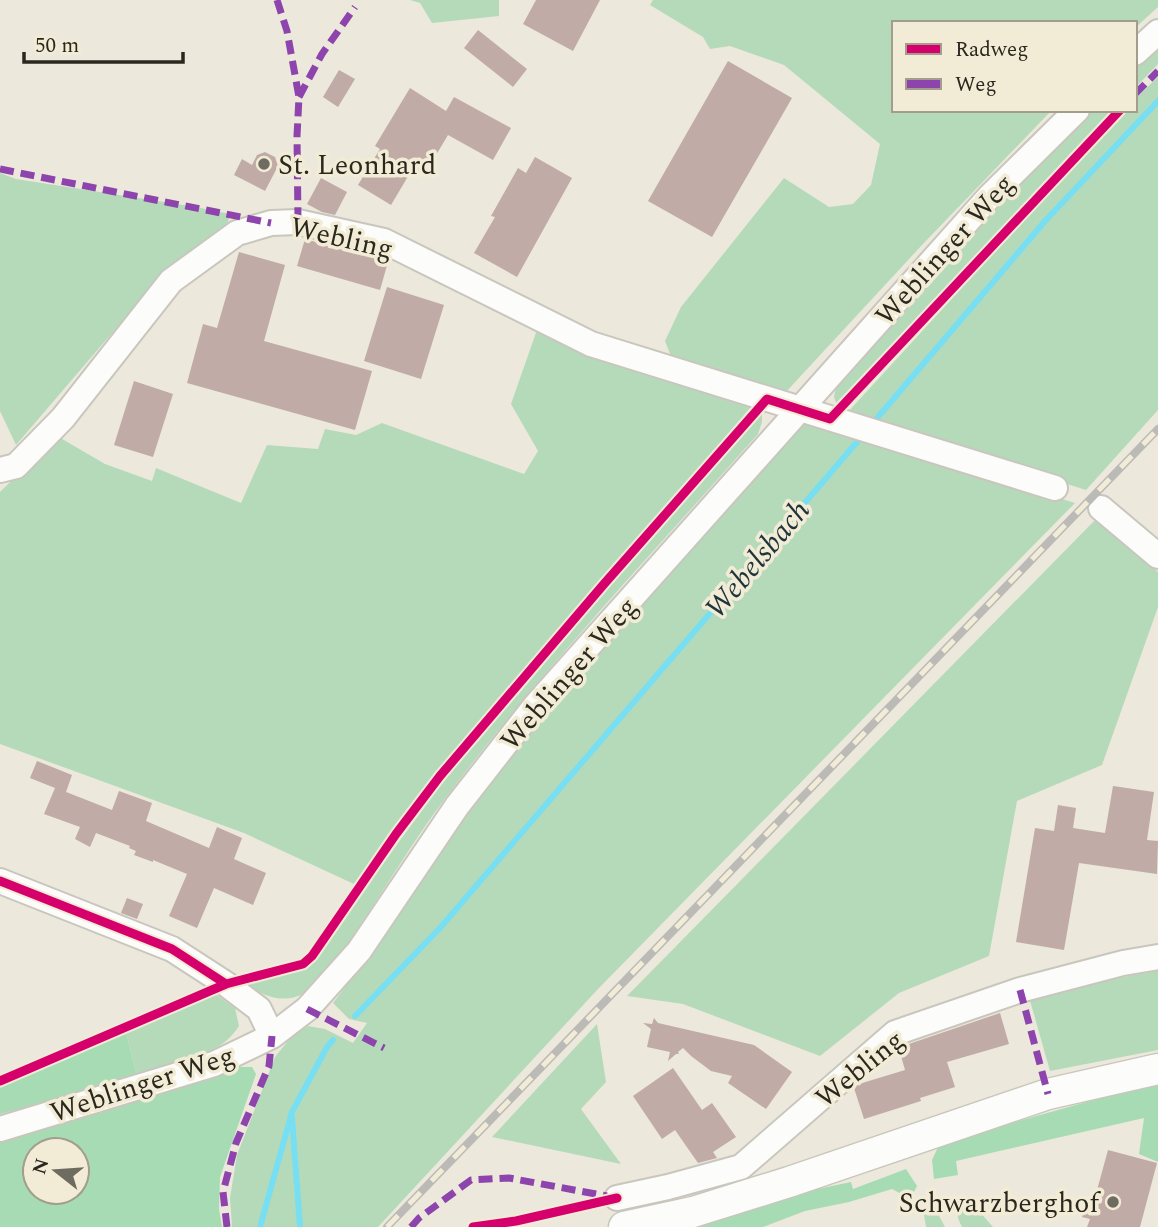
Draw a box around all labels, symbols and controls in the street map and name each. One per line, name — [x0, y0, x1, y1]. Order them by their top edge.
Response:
scale bar — [24, 21, 184, 65]
legend — [892, 21, 1137, 112]
text: 50 m — [35, 30, 79, 62]
text: Radweg — [955, 34, 1029, 66]
text: Weg — [955, 69, 997, 101]
place label: St. Leonhard — [278, 144, 436, 187]
marker: St. Leonhard — [256, 156, 272, 172]
street label: Weblinger Weg — [865, 164, 1025, 336]
street label: Webling — [286, 206, 397, 271]
water label: Webelsbach — [694, 490, 822, 630]
street label: Weblinger Weg — [490, 588, 648, 760]
street label: Webling — [806, 1020, 914, 1119]
street label: Weblinger Weg — [45, 1034, 240, 1134]
north arrow — [21, 1136, 91, 1206]
text: N — [25, 1155, 57, 1178]
place label: Schwarzberghof — [899, 1182, 1101, 1225]
marker: Schwarzberghof — [1105, 1194, 1121, 1210]

